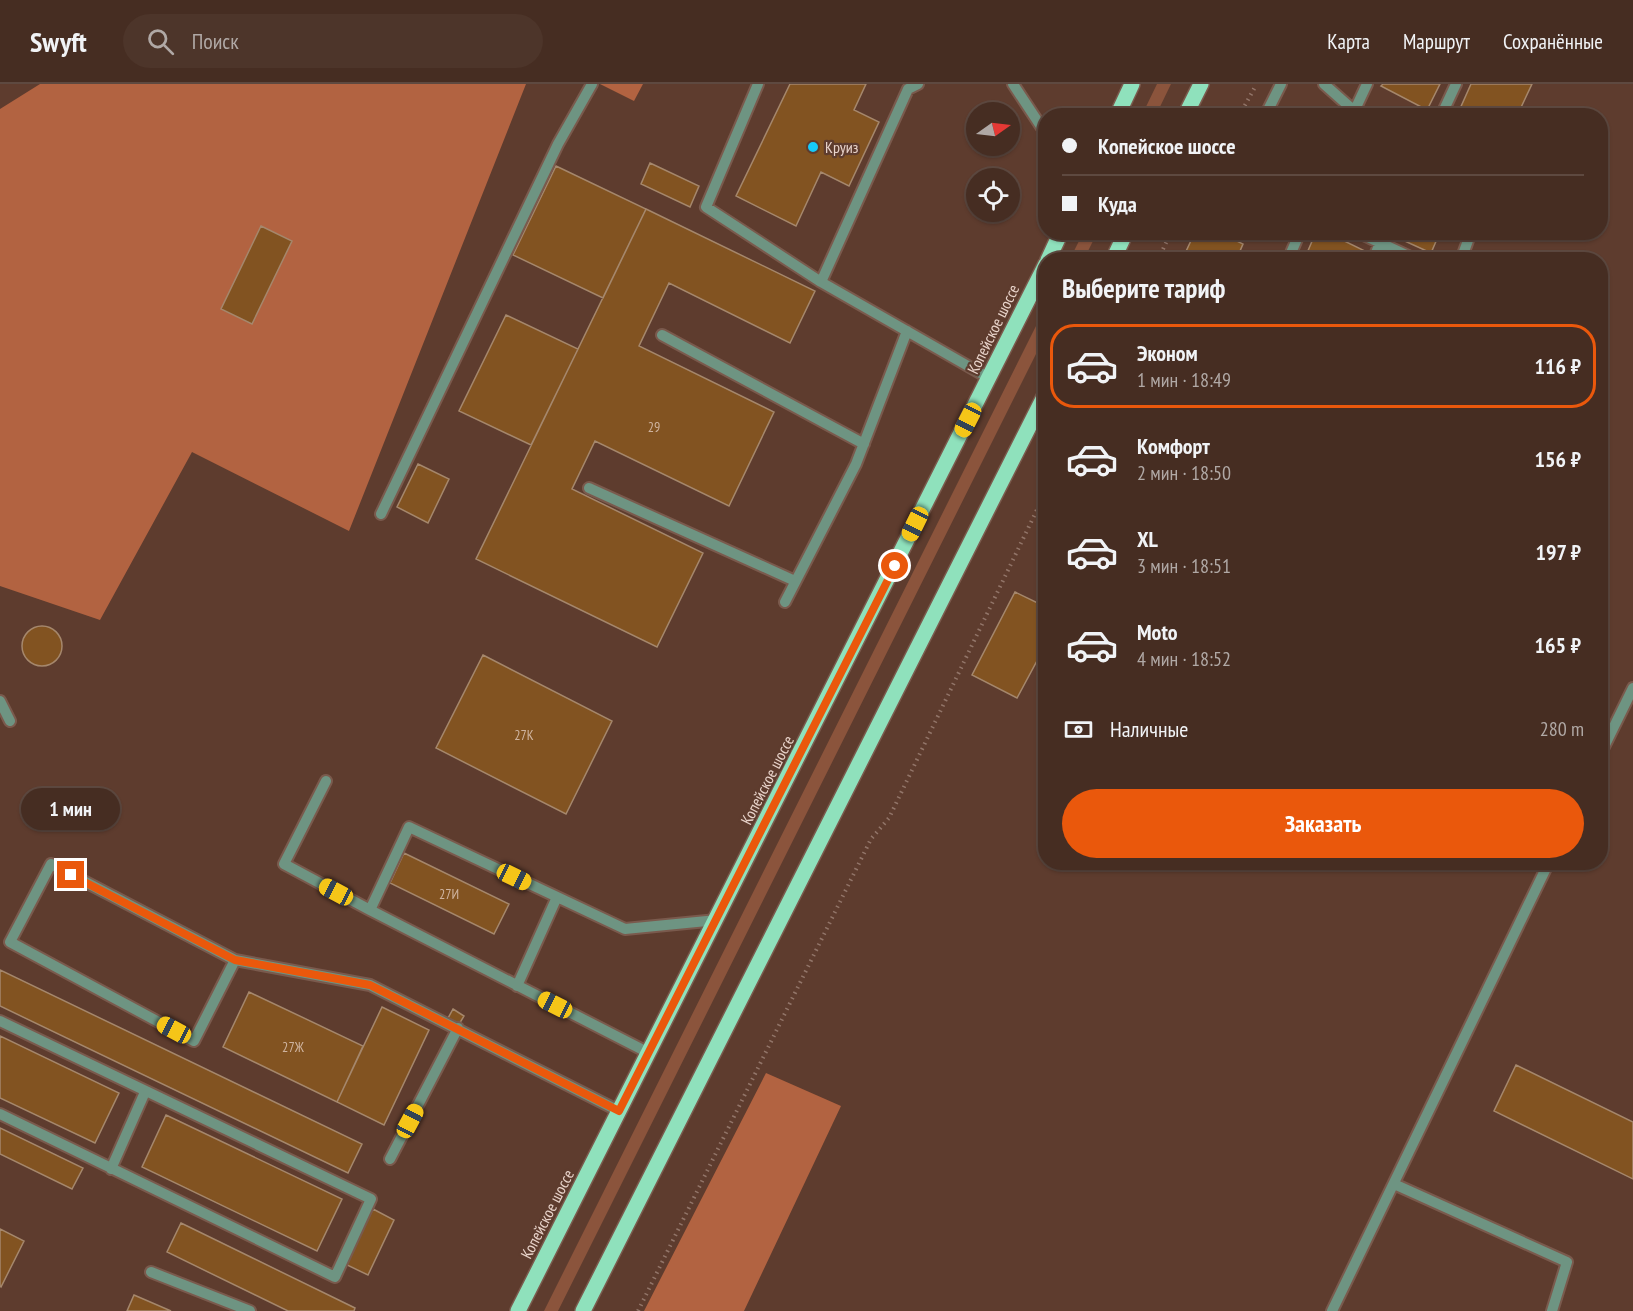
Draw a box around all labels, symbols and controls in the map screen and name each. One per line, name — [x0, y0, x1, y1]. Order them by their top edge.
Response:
search box — [123, 14, 543, 68]
text: Swyft — [30, 23, 87, 60]
icon: search — [144, 25, 177, 58]
text: Поиск — [192, 27, 239, 55]
text: Карта — [1327, 28, 1370, 55]
text: Маршрут — [1403, 28, 1470, 55]
text: Сохранённые — [1503, 28, 1603, 55]
north arrow — [966, 102, 1020, 156]
map controls — [966, 102, 1020, 222]
text: Копейское шоссе — [1098, 132, 1236, 160]
place label: Круиз — [825, 137, 859, 157]
marker: Круиз — [806, 140, 820, 154]
button: locate — [966, 168, 1020, 222]
text: Куда — [1098, 190, 1137, 218]
text: Выберите тариф — [1062, 271, 1225, 305]
street label: Копейское шоссе — [963, 281, 1023, 377]
icon: car — [1065, 339, 1119, 393]
text: Эконом — [1137, 339, 1198, 367]
text: 116 ₽ — [1534, 352, 1581, 380]
text: 1 мин · 18:49 — [1137, 367, 1231, 393]
car — [952, 400, 984, 440]
house number: 29 — [648, 418, 660, 436]
icon: car — [1065, 432, 1119, 486]
text: Комфорт — [1137, 432, 1210, 460]
text: 156 ₽ — [1534, 445, 1581, 473]
text: 2 мин · 18:50 — [1137, 460, 1231, 486]
car — [899, 504, 931, 544]
icon: car — [1065, 525, 1119, 579]
text: XL — [1137, 525, 1158, 553]
text: 197 ₽ — [1535, 538, 1581, 566]
route start — [881, 552, 908, 579]
text: 3 мин · 18:51 — [1137, 553, 1231, 579]
icon: car — [1065, 618, 1119, 672]
text: Moto — [1137, 618, 1178, 646]
text: 165 ₽ — [1534, 631, 1581, 659]
text: 4 мин · 18:52 — [1137, 646, 1231, 672]
icon: cash — [1062, 713, 1095, 746]
text: Наличные — [1110, 715, 1188, 743]
text: 280 m — [1540, 716, 1584, 742]
house number: 27К — [514, 726, 534, 744]
street label: Копейское шоссе — [736, 732, 798, 828]
callout: 1 мин — [22, 788, 121, 830]
button: Заказать — [1062, 789, 1584, 858]
text: 1 мин — [49, 796, 92, 822]
route end — [57, 861, 84, 888]
car — [494, 861, 534, 893]
car — [316, 876, 356, 908]
house number: 27И — [439, 885, 459, 903]
car — [535, 989, 575, 1021]
car — [154, 1014, 194, 1046]
house number: 27Ж — [282, 1038, 305, 1056]
car — [394, 1101, 426, 1141]
street label: Копейское шоссе — [516, 1166, 578, 1262]

